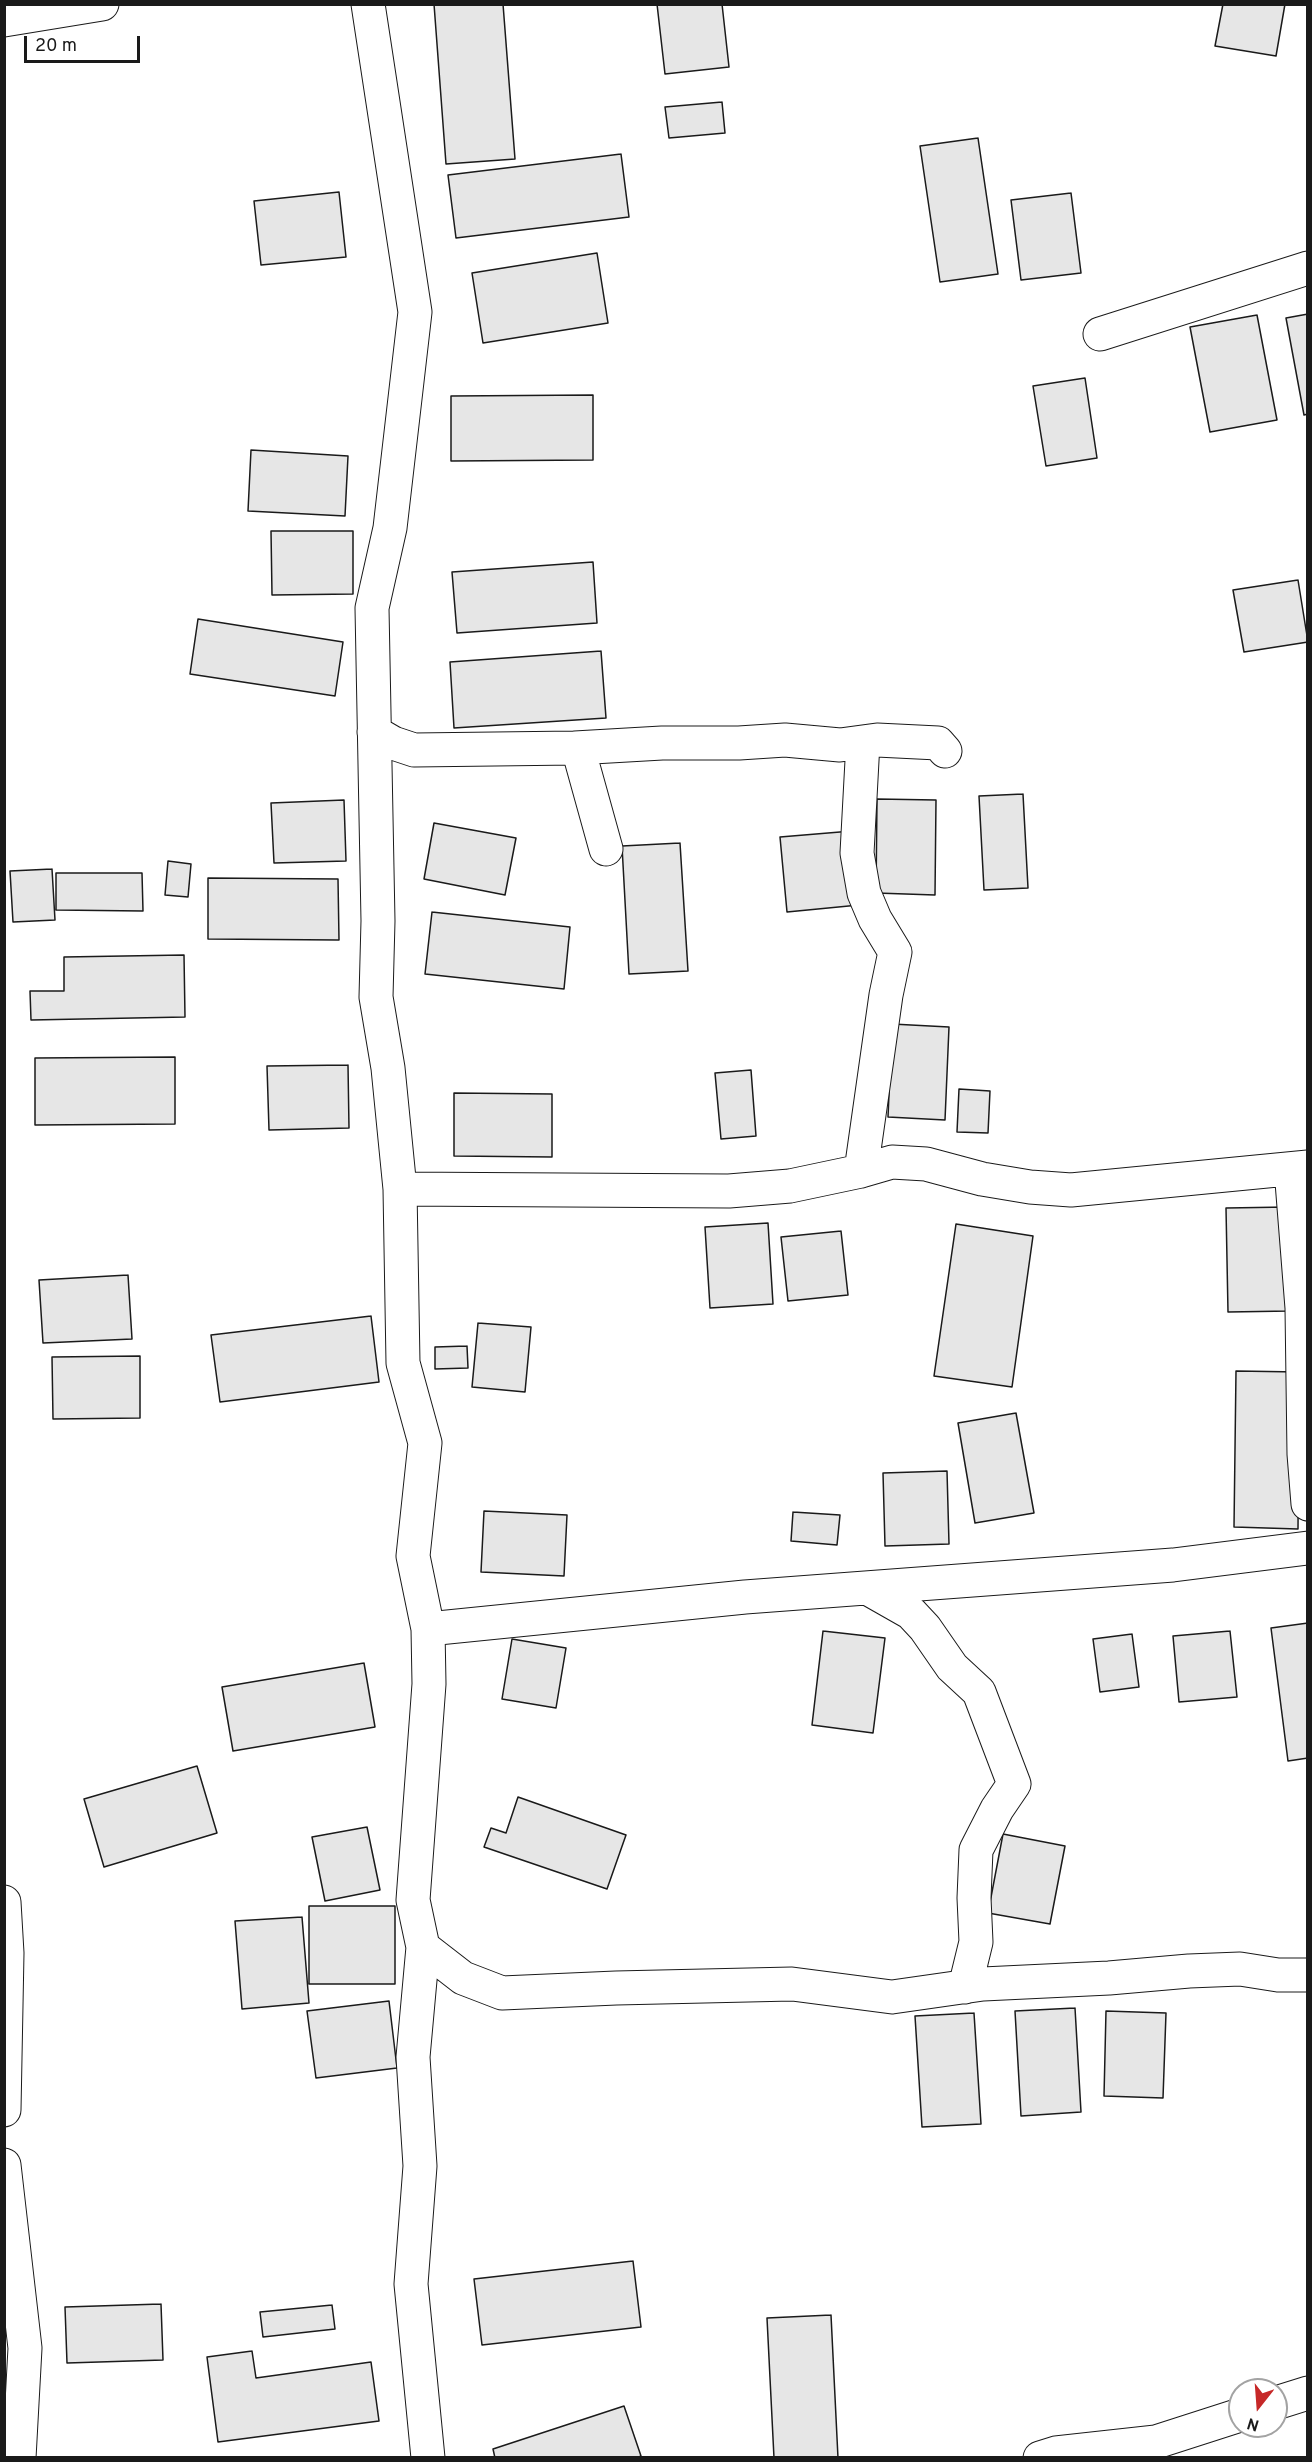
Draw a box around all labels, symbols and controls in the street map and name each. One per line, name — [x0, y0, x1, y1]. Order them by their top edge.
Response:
scale bar — [27, 24, 142, 62]
text: 20 m — [35, 35, 77, 58]
north arrow — [1228, 2378, 1288, 2438]
text: N — [1245, 2412, 1262, 2435]

